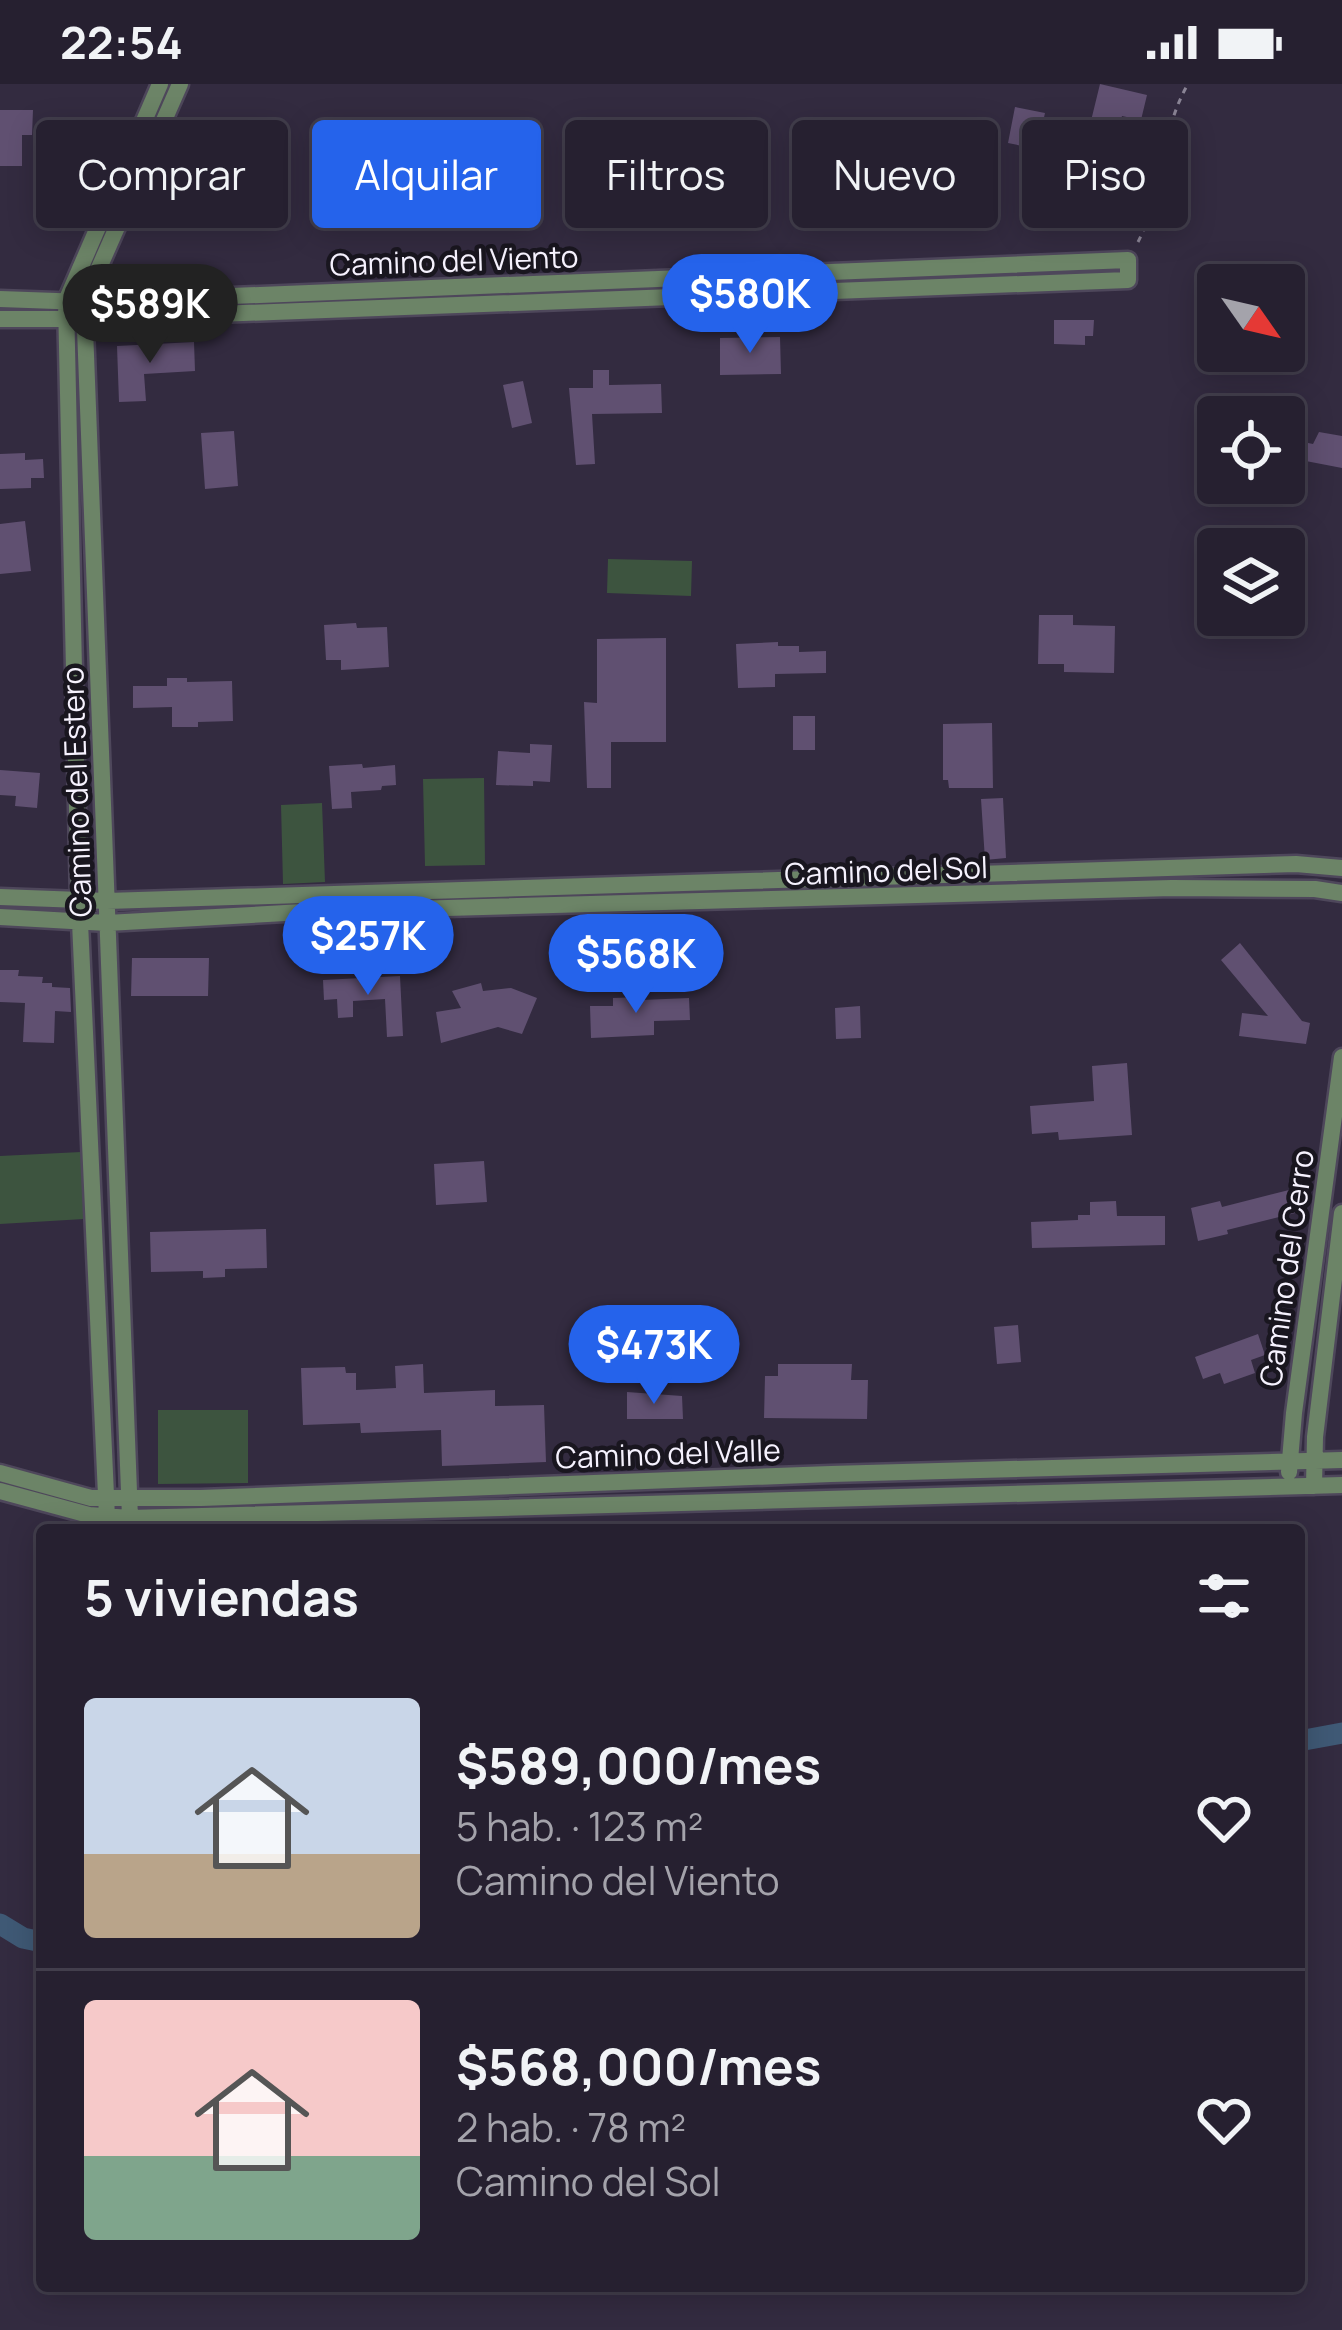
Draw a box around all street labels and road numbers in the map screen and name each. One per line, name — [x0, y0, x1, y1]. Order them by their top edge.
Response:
street label: Camino del Viento — [329, 235, 579, 285]
street label: Camino del Estero — [51, 666, 101, 918]
street label: Camino del Sol — [784, 846, 988, 894]
street label: Camino del Cerro — [1249, 1147, 1323, 1389]
street label: Camino del Valle — [555, 1429, 781, 1477]

